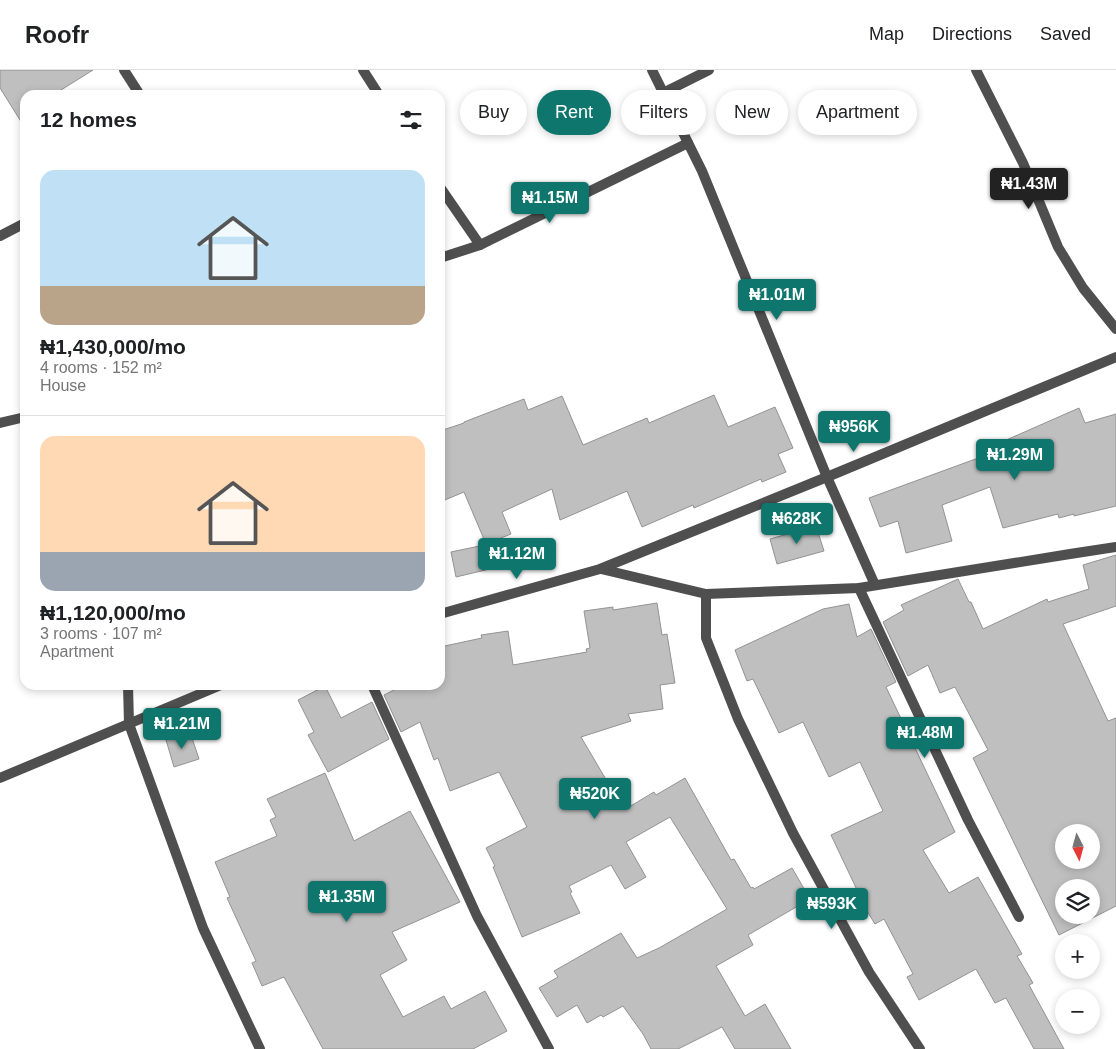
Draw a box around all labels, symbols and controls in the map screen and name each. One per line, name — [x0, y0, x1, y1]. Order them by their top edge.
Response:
text: Roofr — [25, 21, 89, 48]
text: Map — [869, 24, 904, 44]
text: Directions — [932, 24, 1012, 44]
text: Saved — [1040, 24, 1091, 44]
chip: Buy — [460, 90, 527, 135]
chip: Rent — [537, 90, 611, 135]
chip: Filters — [621, 90, 706, 135]
chip: New — [716, 90, 788, 135]
chip: Apartment — [798, 90, 917, 135]
icon: filters — [397, 106, 425, 134]
text: 12 homes — [40, 108, 137, 131]
pin: ₦1.43M — [988, 168, 1070, 210]
text: ₦1.43M — [1001, 175, 1057, 192]
pin: ₦1.15M — [509, 182, 591, 224]
text: ₦1.15M — [522, 189, 578, 206]
icon: home — [188, 203, 278, 293]
pin: ₦1.01M — [736, 278, 818, 321]
text: ₦1.01M — [749, 286, 805, 303]
text: ₦1,430,000/mo — [40, 335, 186, 358]
text: 4 rooms · 152 m² — [40, 359, 162, 376]
text: House — [40, 377, 86, 394]
pin: ₦956K — [819, 410, 889, 453]
text: ₦956K — [829, 418, 879, 435]
pin: ₦1.29M — [974, 438, 1056, 481]
text: ₦1.29M — [987, 446, 1043, 463]
icon: home — [188, 468, 278, 558]
pin: ₦628K — [762, 502, 832, 545]
text: ₦628K — [772, 510, 822, 527]
pin: ₦1.12M — [476, 538, 558, 580]
text: ₦1.12M — [489, 545, 545, 562]
text: ₦1,120,000/mo — [40, 601, 186, 624]
text: 3 rooms · 107 m² — [40, 625, 162, 642]
text: Apartment — [40, 643, 114, 660]
pin: ₦1.21M — [141, 708, 223, 750]
text: ₦1.21M — [154, 715, 210, 732]
pin: ₦1.48M — [884, 716, 966, 759]
text: ₦1.48M — [897, 724, 953, 741]
pin: ₦520K — [560, 778, 630, 820]
text: ₦520K — [570, 785, 620, 802]
north arrow — [1055, 824, 1100, 869]
map controls — [1055, 824, 1100, 1034]
button: layers — [1055, 879, 1100, 924]
pin: ₦1.35M — [306, 880, 388, 923]
text: ₦1.35M — [319, 888, 375, 905]
pin: ₦593K — [797, 888, 867, 930]
text: ₦593K — [807, 895, 857, 912]
button: + — [1055, 934, 1100, 979]
button: − — [1055, 989, 1100, 1034]

